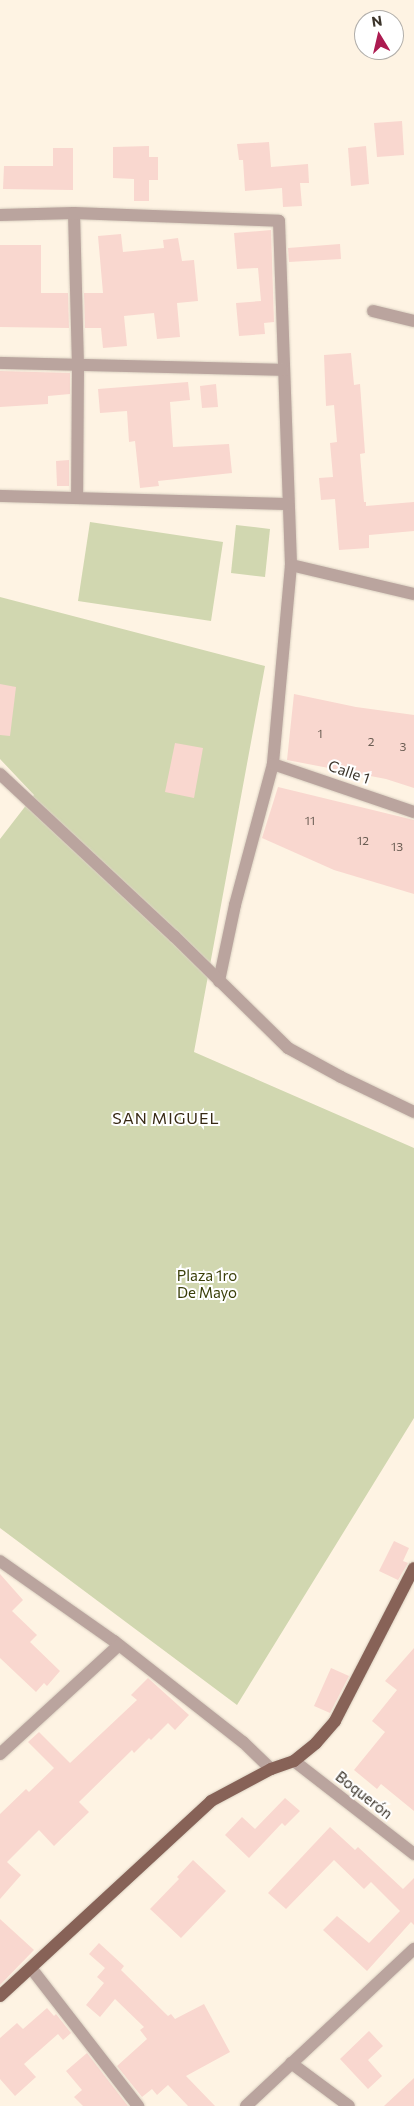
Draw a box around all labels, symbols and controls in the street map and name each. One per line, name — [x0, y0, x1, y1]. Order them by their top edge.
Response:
north arrow — [354, 10, 404, 60]
text: N — [370, 11, 383, 30]
house number: 1 — [317, 727, 323, 741]
house number: 2 — [368, 735, 374, 749]
house number: 3 — [400, 740, 406, 754]
street label: Calle 1 — [326, 757, 372, 787]
house number: 11 — [305, 814, 315, 828]
house number: 12 — [357, 834, 369, 848]
house number: 13 — [391, 840, 403, 854]
district label: SAN MIGUEL — [111, 1108, 221, 1128]
park label: Plaza 1ro De Mayo — [177, 1266, 237, 1301]
street label: Boquerón — [332, 1767, 396, 1823]

